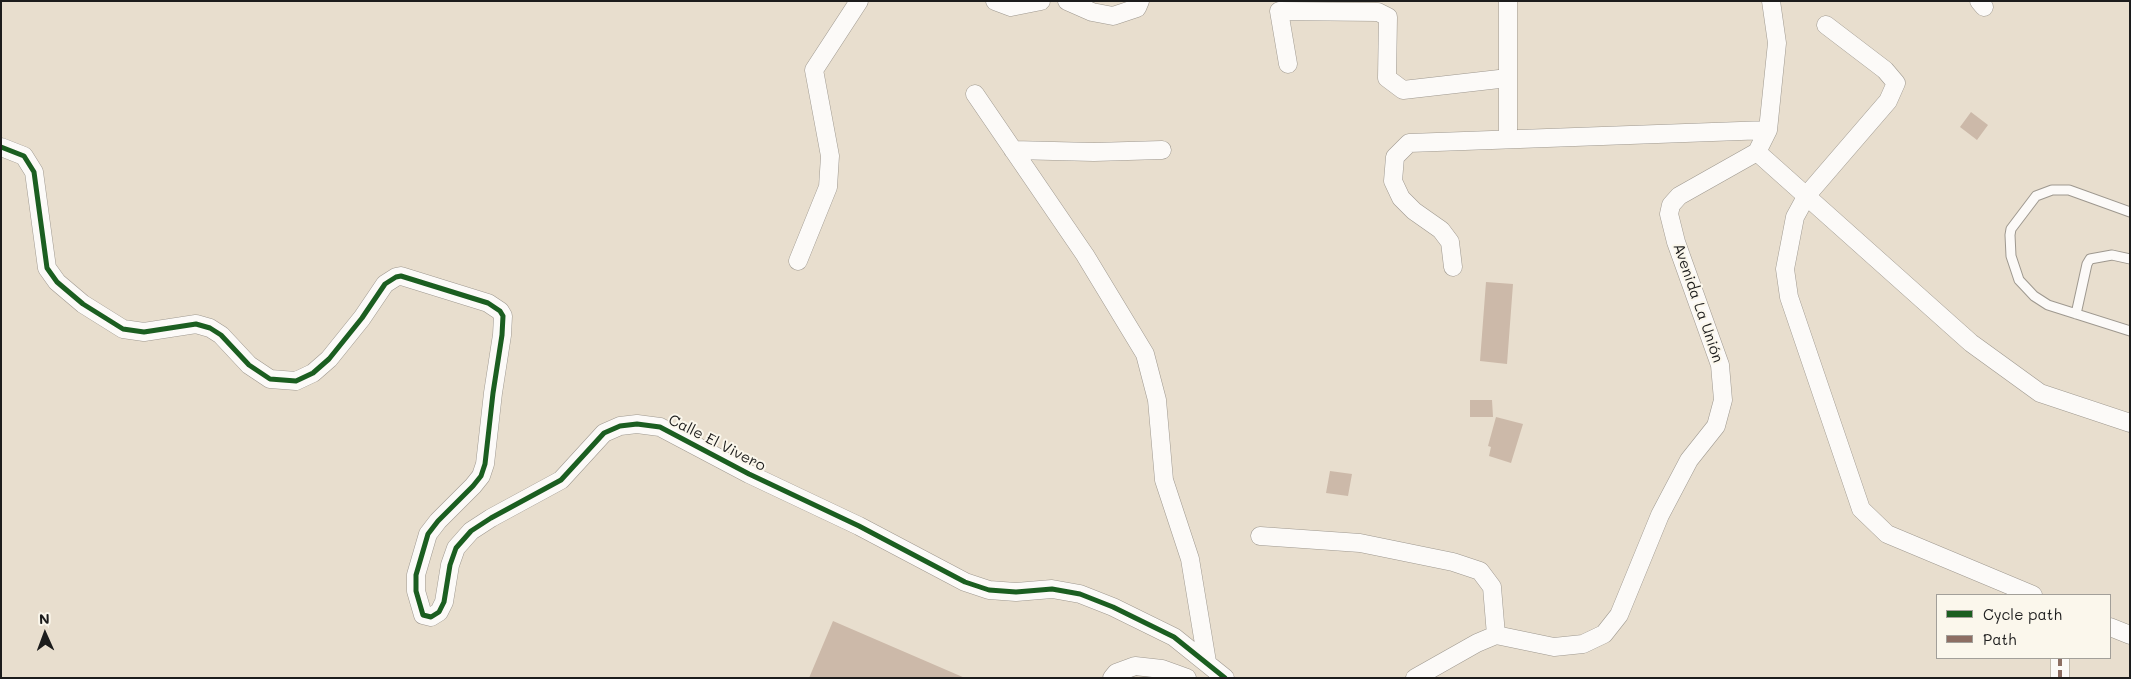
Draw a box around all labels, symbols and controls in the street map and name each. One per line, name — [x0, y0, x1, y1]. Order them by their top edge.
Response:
street label: Avenida La Unión — [1669, 241, 1727, 365]
street label: Calle El Vivero — [665, 411, 769, 475]
legend — [1936, 594, 2111, 659]
text: Cycle path — [1983, 604, 2062, 624]
north arrow — [20, 609, 70, 659]
text: N — [39, 609, 50, 628]
text: Path — [1983, 629, 2017, 649]

